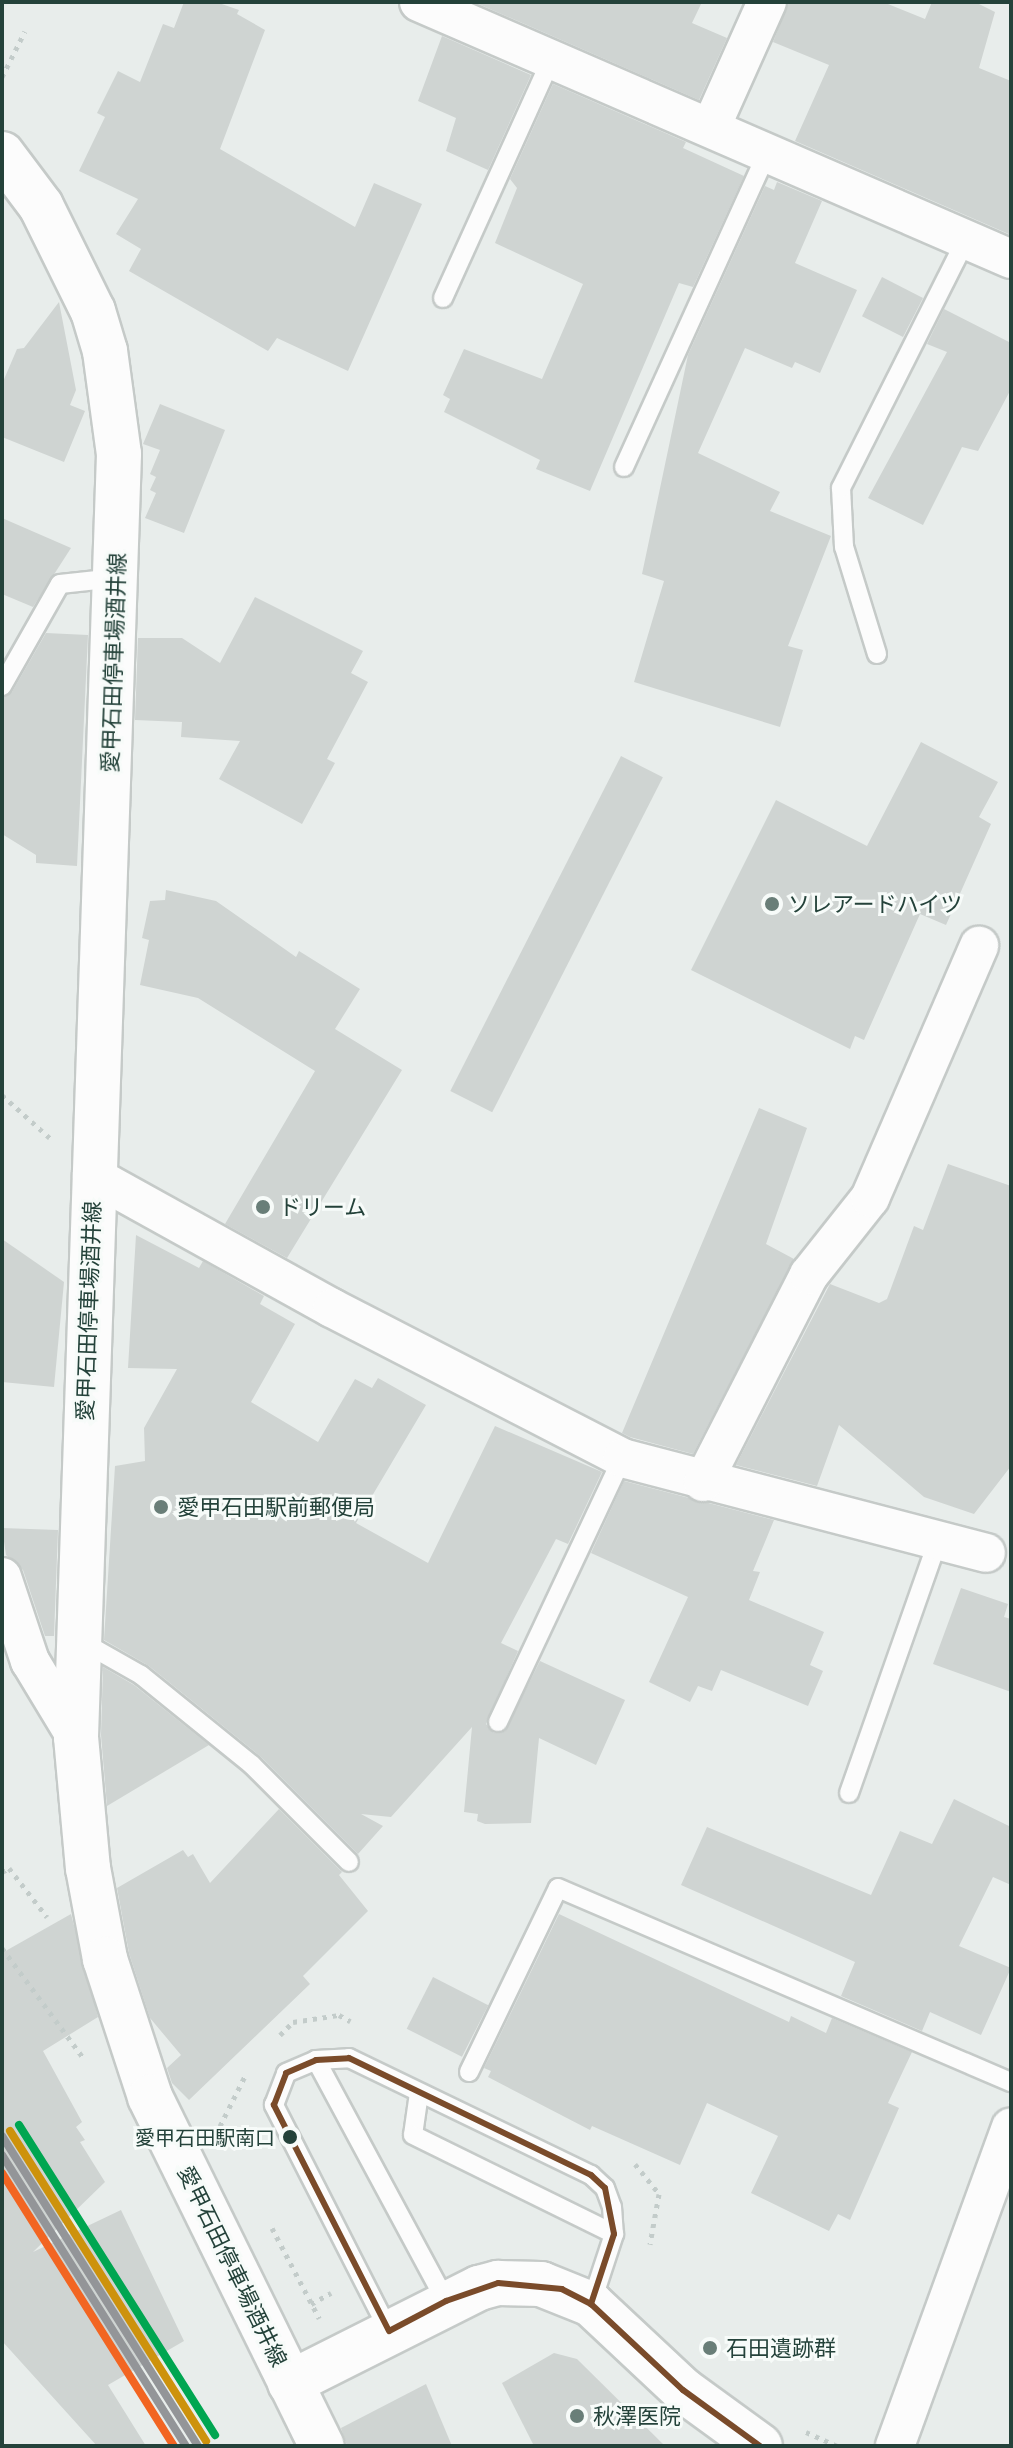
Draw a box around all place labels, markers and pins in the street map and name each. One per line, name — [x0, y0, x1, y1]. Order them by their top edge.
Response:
place label: ソレアードハイツ — [788, 891, 963, 917]
marker: ソレアードハイツ — [763, 895, 781, 913]
place label: ドリーム — [279, 1194, 367, 1220]
marker: ドリーム — [254, 1198, 272, 1216]
place label: 愛甲石田駅前郵便局 — [177, 1494, 375, 1520]
marker: 愛甲石田駅前郵便局 — [152, 1498, 170, 1516]
place label: 愛甲石田駅南口 — [135, 2125, 275, 2149]
marker: 愛甲石田駅南口 — [282, 2129, 298, 2145]
place label: 石田遺跡群 — [726, 2335, 836, 2361]
marker: 石田遺跡群 — [701, 2339, 719, 2357]
place label: 秋澤医院 — [593, 2403, 681, 2429]
marker: 秋澤医院 — [568, 2407, 586, 2425]

